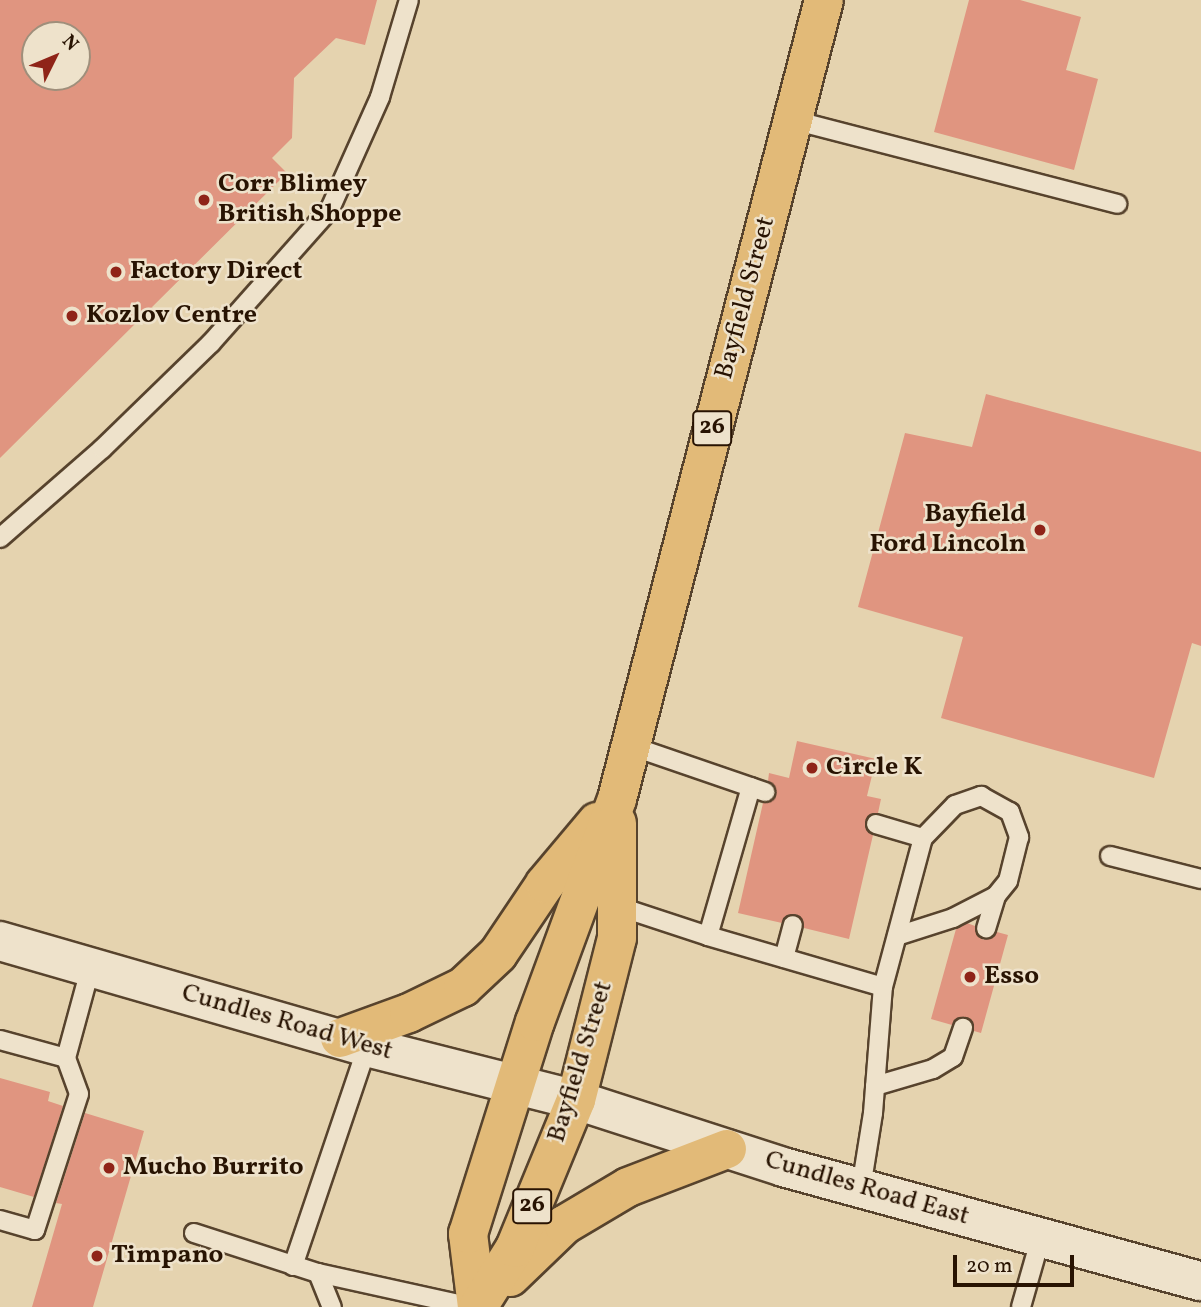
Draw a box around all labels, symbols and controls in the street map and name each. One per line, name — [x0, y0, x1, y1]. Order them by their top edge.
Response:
north arrow — [21, 21, 91, 91]
text: N — [56, 29, 84, 57]
place label: Corr Blimey British Shoppe — [218, 169, 402, 230]
marker: Corr Blimey British Shoppe — [196, 192, 212, 208]
street label: Bayfield Street — [709, 213, 783, 383]
place label: Factory Direct — [130, 256, 303, 288]
marker: Factory Direct — [108, 264, 124, 280]
place label: Kozlov Centre — [86, 300, 257, 332]
marker: Kozlov Centre — [64, 308, 80, 324]
road number: 26 — [691, 408, 733, 448]
place label: Bayfield Ford Lincoln — [869, 499, 1026, 560]
marker: Bayfield Ford Lincoln — [1032, 522, 1048, 538]
place label: Circle K — [826, 752, 922, 784]
marker: Circle K — [804, 760, 820, 776]
place label: Esso — [984, 961, 1039, 993]
marker: Esso — [962, 969, 978, 985]
street label: Cundles Road West — [178, 978, 396, 1068]
street label: Bayfield Street — [542, 978, 620, 1146]
street label: Cundles Road East — [761, 1145, 973, 1233]
place label: Mucho Burrito — [123, 1152, 304, 1184]
marker: Mucho Burrito — [101, 1160, 117, 1176]
road number: 26 — [511, 1186, 553, 1226]
place label: Timpano — [111, 1240, 223, 1272]
scale bar — [956, 1240, 1077, 1284]
marker: Timpano — [89, 1248, 105, 1264]
text: 20 m — [966, 1252, 1012, 1281]

